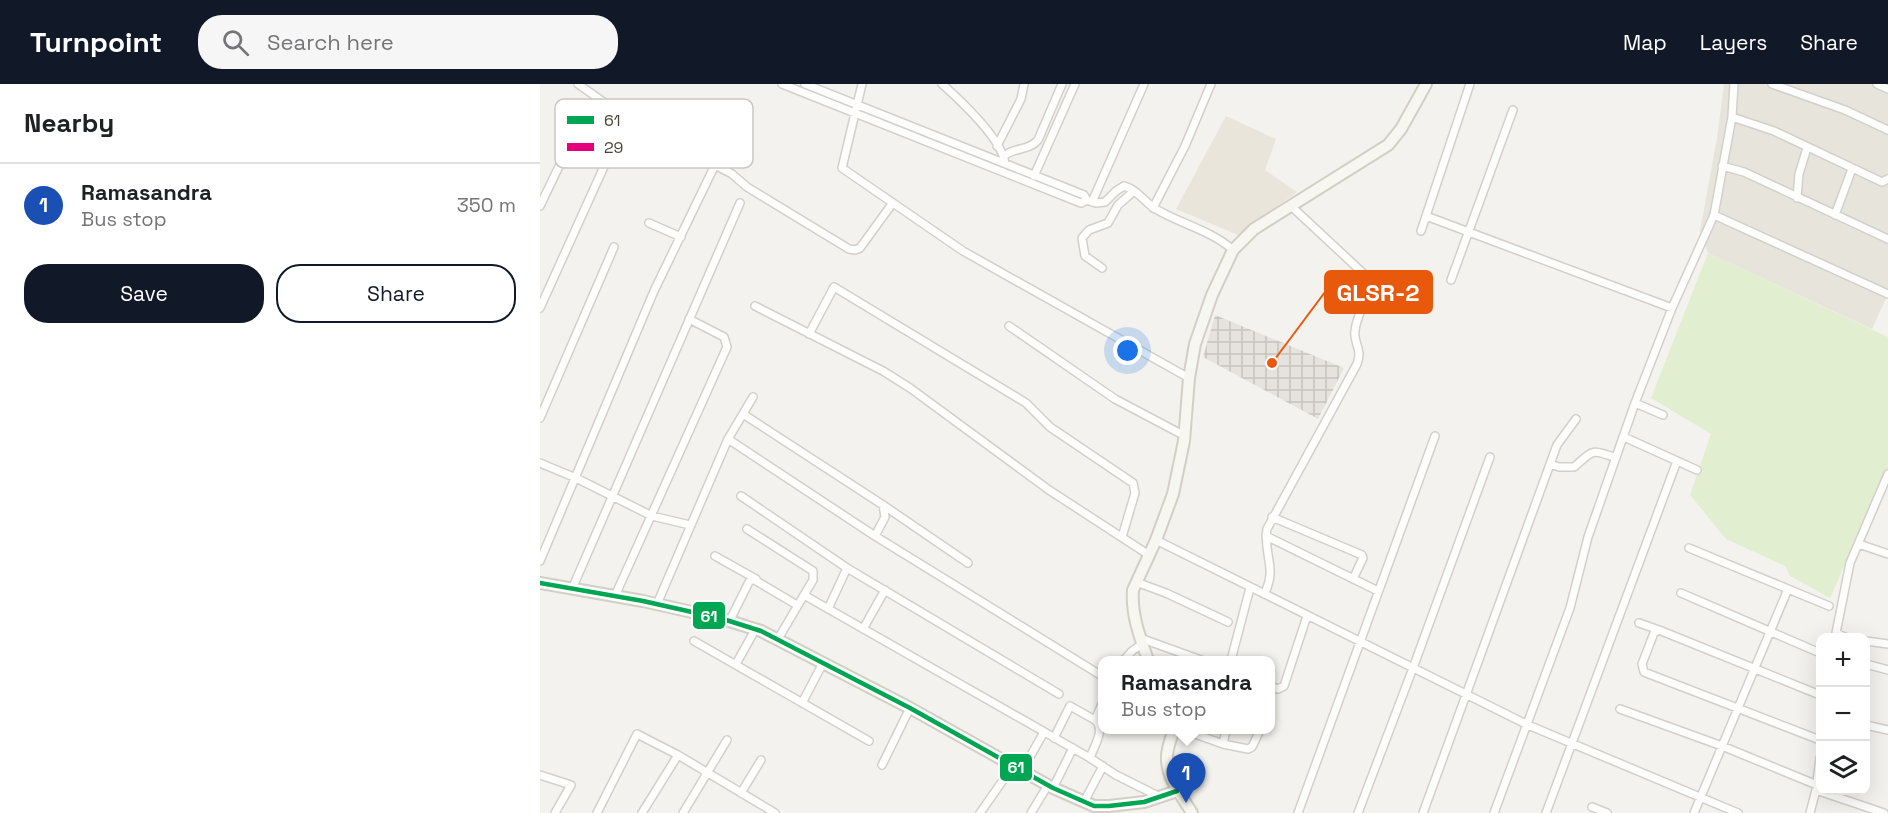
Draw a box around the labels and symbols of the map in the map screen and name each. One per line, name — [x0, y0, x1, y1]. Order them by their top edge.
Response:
legend — [555, 99, 753, 168]
text: 61 — [604, 110, 620, 131]
text: 29 — [604, 137, 623, 158]
callout: GLSR-2 — [1325, 271, 1432, 313]
text: GLSR-2 — [1336, 277, 1420, 308]
your location — [1113, 336, 1142, 365]
line badge: 61 — [692, 601, 726, 630]
text: 61 — [700, 606, 718, 627]
line badge: 61 — [999, 753, 1033, 782]
pin: 1 — [1166, 754, 1206, 803]
text: 61 — [1007, 757, 1025, 778]

